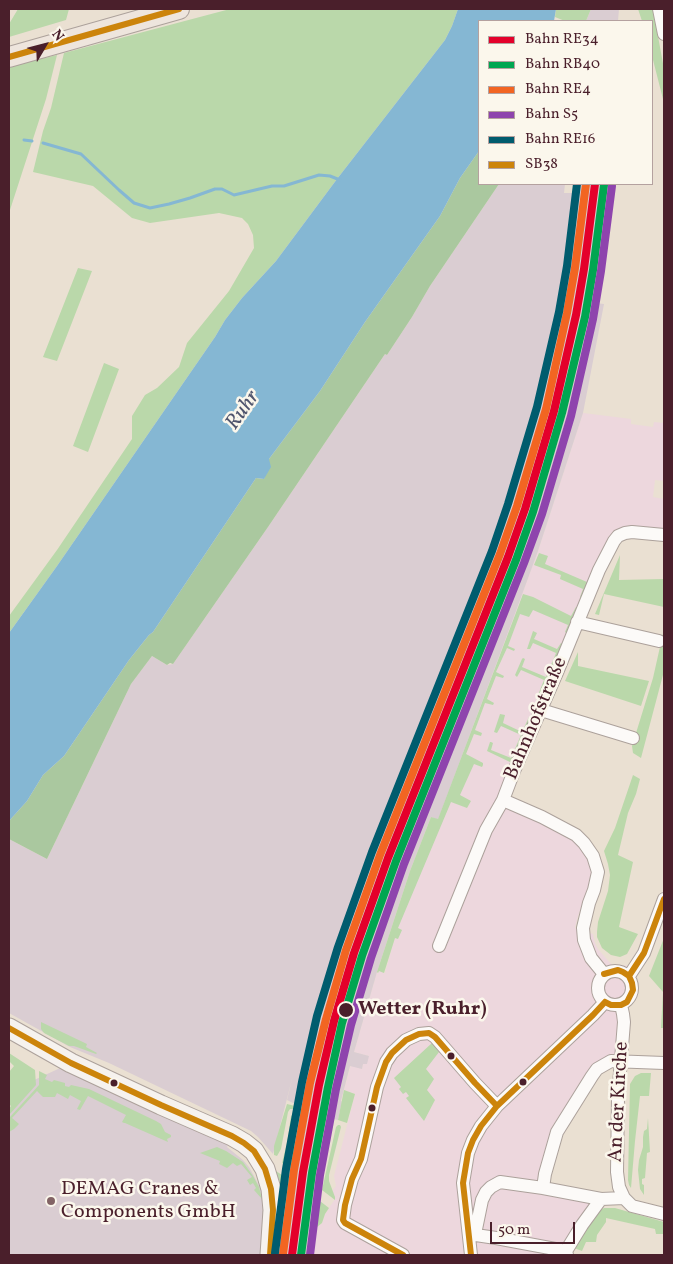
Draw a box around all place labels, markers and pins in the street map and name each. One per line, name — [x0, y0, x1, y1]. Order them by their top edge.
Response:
place label: Wetter (Ruhr) — [358, 998, 487, 1022]
marker: Wetter (Ruhr) — [337, 1001, 355, 1019]
unlabelled marker — [446, 1051, 456, 1061]
unlabelled marker — [518, 1077, 528, 1087]
unlabelled marker — [109, 1078, 119, 1088]
unlabelled marker — [367, 1103, 377, 1113]
place label: DEMAG Cranes & Components GmbH — [61, 1178, 236, 1225]
marker: DEMAG Cranes & Components GmbH — [45, 1195, 57, 1207]

